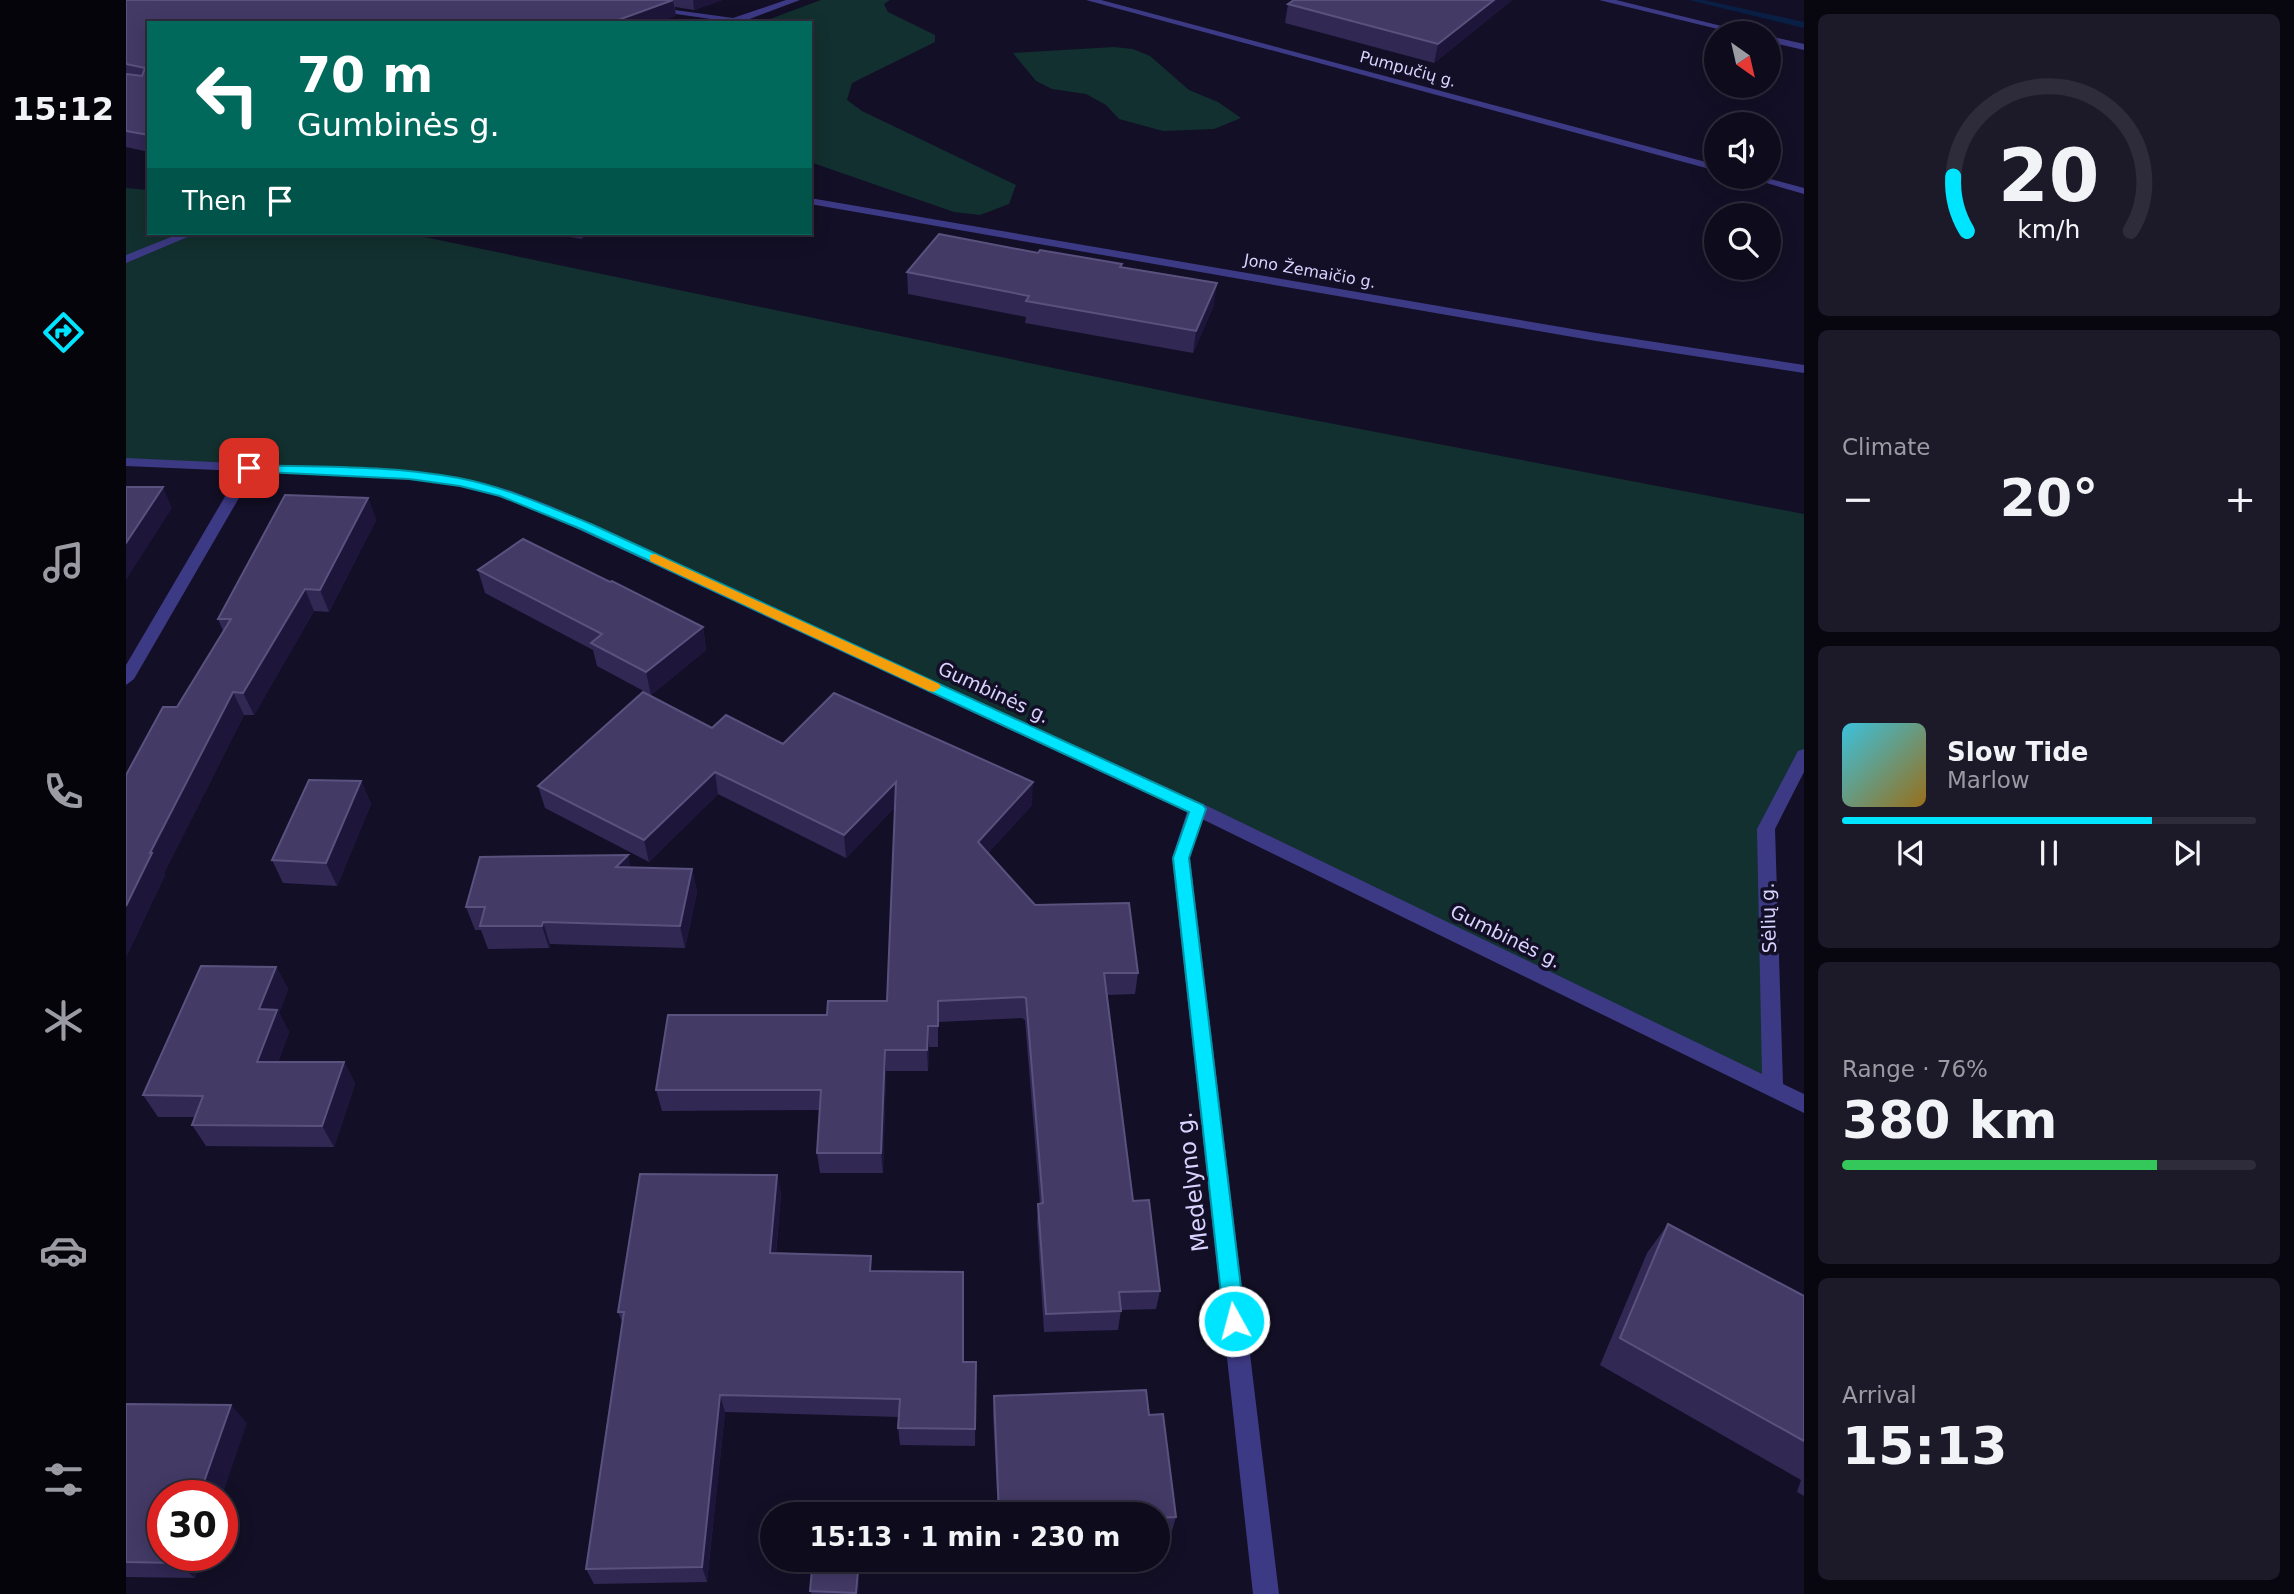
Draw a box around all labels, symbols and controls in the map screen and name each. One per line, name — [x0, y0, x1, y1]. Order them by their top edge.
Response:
north arrow — [1704, 21, 1782, 98]
map controls — [1704, 21, 1781, 280]
text: 70 m — [297, 47, 433, 104]
street label: Pumpučių g. — [1358, 47, 1458, 91]
icon: left — [182, 49, 273, 140]
text: 15:12 — [12, 90, 114, 128]
text: Gumbinės g. — [297, 106, 500, 144]
button: sound — [1704, 112, 1781, 189]
text: 20 — [1998, 133, 2100, 218]
icon: arrive — [261, 182, 299, 220]
text: Then — [182, 186, 247, 216]
button: search — [1704, 203, 1781, 280]
text: km/h — [2017, 215, 2081, 244]
street label: Jono Žemaičio g. — [1242, 250, 1377, 292]
icon: directions — [39, 308, 88, 357]
text: Climate — [1842, 434, 1931, 460]
pin — [219, 438, 279, 498]
icon: arrive — [230, 449, 268, 487]
text: 20° — [2000, 468, 2098, 528]
text: − — [1842, 477, 1874, 521]
text: + — [2224, 477, 2256, 521]
icon: music — [39, 538, 88, 587]
street label: Gumbinės g. — [935, 657, 1053, 727]
text: Slow Tide — [1947, 737, 2088, 767]
icon: phone — [39, 767, 88, 816]
text: Marlow — [1947, 767, 2030, 793]
icon: previous — [1892, 834, 1930, 872]
icon: pause — [2030, 834, 2068, 872]
icon: next — [2168, 834, 2206, 872]
street label: Sėlių g. — [1756, 882, 1780, 954]
street label: Gumbinės g. — [1447, 900, 1565, 972]
icon: climate — [39, 996, 88, 1045]
text: Range · 76% — [1842, 1056, 1988, 1082]
text: 380 km — [1842, 1090, 2057, 1150]
street label: Medelyno g. — [1171, 1111, 1213, 1253]
icon: car — [39, 1226, 88, 1275]
position arrow — [1197, 1284, 1271, 1358]
text: Arrival — [1842, 1382, 1917, 1408]
text: 15:13 — [1842, 1416, 2008, 1476]
icon: filters — [39, 1455, 88, 1504]
speed limit sign: 30 — [147, 1480, 238, 1571]
text: 15:13 · 1 min · 230 m — [810, 1522, 1120, 1552]

